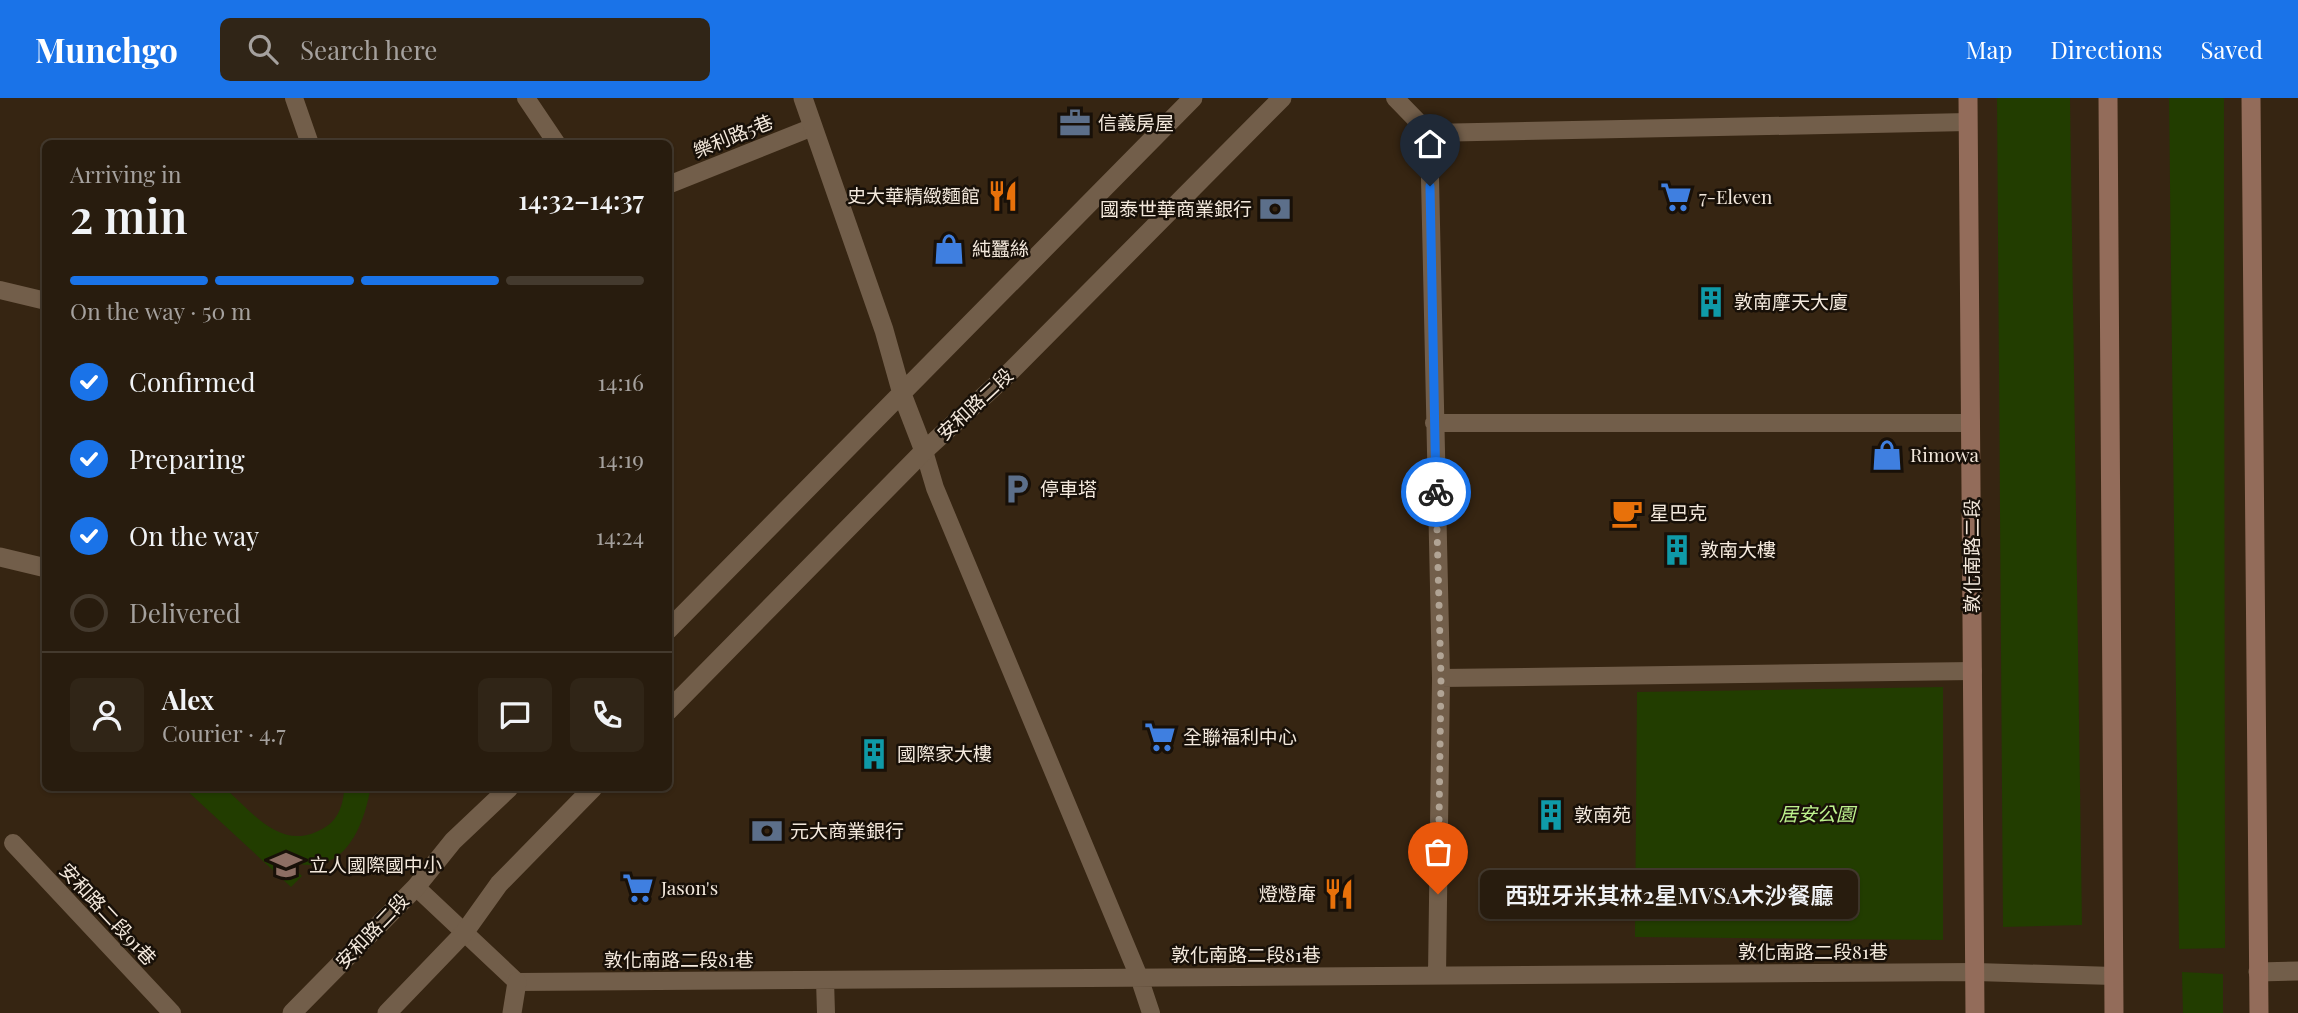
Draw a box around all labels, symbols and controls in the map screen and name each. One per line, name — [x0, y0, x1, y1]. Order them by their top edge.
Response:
search box — [220, 18, 710, 81]
text: Munchgo — [35, 27, 178, 71]
icon: search — [244, 30, 282, 68]
text: Search here — [300, 32, 437, 67]
text: Map — [1966, 33, 2012, 65]
text: Directions — [2050, 33, 2163, 65]
text: Saved — [2201, 33, 2263, 65]
office icon: 信義房屋 — [1058, 106, 1092, 140]
street label: 樂利路5巷 — [689, 107, 776, 163]
place label: 信義房屋 — [1098, 109, 1174, 135]
pin — [1400, 114, 1460, 186]
icon: home — [1411, 125, 1449, 163]
text: Arriving in — [70, 158, 182, 189]
restaurant icon: 史大華精緻麵館 — [986, 179, 1020, 213]
supermarket icon: 7-Eleven — [1659, 180, 1693, 214]
text: 14:32–14:37 — [518, 182, 644, 217]
place label: 史大華精緻麵館 — [847, 182, 980, 208]
place label: 7-Eleven — [1699, 183, 1773, 209]
text: 2 min — [70, 184, 188, 246]
bank icon: 國泰世華商業銀行 — [1258, 192, 1292, 226]
place label: 國泰世華商業銀行 — [1100, 195, 1252, 221]
shop icon: 純蠶絲 — [932, 232, 966, 266]
place label: 純蠶絲 — [972, 235, 1029, 261]
building icon: 敦南摩天大廈 — [1694, 285, 1728, 319]
place label: 敦南摩天大廈 — [1734, 288, 1848, 314]
text: On the way · 50 m — [70, 295, 252, 326]
street label: 安和路二段 — [931, 361, 1018, 445]
icon: check — [70, 363, 108, 401]
text: Confirmed — [129, 364, 256, 399]
text: 14:16 — [598, 366, 644, 397]
shop icon: Rimowa — [1870, 438, 1904, 472]
icon: check — [70, 440, 108, 478]
text: Preparing — [129, 441, 245, 476]
place label: Rimowa — [1910, 441, 1980, 467]
text: 14:19 — [598, 443, 644, 474]
courier — [1401, 457, 1471, 527]
parking icon: 停車塔 — [1000, 472, 1034, 506]
icon: bike — [1417, 473, 1455, 511]
place label: 停車塔 — [1040, 475, 1097, 501]
cafe icon: 星巴克 — [1610, 496, 1644, 530]
place label: 星巴克 — [1650, 499, 1707, 525]
street label: 敦化南路二段 — [1958, 499, 1984, 613]
icon: check — [70, 517, 108, 555]
text: On the way — [129, 518, 259, 553]
text: 14:24 — [596, 520, 644, 551]
building icon: 敦南大樓 — [1660, 533, 1694, 567]
place label: 敦南大樓 — [1700, 536, 1776, 562]
text: Delivered — [129, 595, 241, 630]
button: person — [70, 678, 144, 752]
button: chat — [478, 678, 552, 752]
button: phone — [570, 678, 644, 752]
text: Alex — [162, 682, 214, 717]
text: Courier · 4.7 — [162, 717, 286, 748]
supermarket icon: 全聯福利中心 — [1143, 720, 1177, 754]
place label: 全聯福利中心 — [1183, 723, 1297, 749]
building icon: 國際家大樓 — [857, 737, 891, 771]
place label: 國際家大樓 — [897, 740, 992, 766]
building icon: 敦南苑 — [1534, 798, 1568, 832]
park label: 居安公園 — [1779, 800, 1858, 826]
place label: 敦南苑 — [1574, 801, 1631, 827]
bank icon: 元大商業銀行 — [750, 814, 784, 848]
place label: 元大商業銀行 — [790, 817, 904, 843]
pin — [1408, 822, 1468, 894]
icon: bag — [1419, 833, 1457, 871]
school or university icon: 立人國際國中小 — [269, 848, 303, 882]
place label: 立人國際國中小 — [309, 851, 442, 877]
street label: 安和路二段91巷 — [55, 857, 163, 970]
callout: 西班牙米其林2星MVSA木沙餐廳 — [1480, 870, 1858, 918]
supermarket icon: Jason's — [621, 871, 655, 905]
place label: Jason's — [660, 874, 718, 900]
restaurant icon: 燈燈庵 — [1322, 877, 1356, 911]
text: 西班牙米其林2星MVSA木沙餐廳 — [1505, 879, 1833, 910]
place label: 燈燈庵 — [1259, 880, 1316, 906]
street label: 安和路二段 — [329, 887, 414, 974]
street label: 敦化南路二段81巷 — [1738, 938, 1888, 964]
street label: 敦化南路二段81巷 — [1171, 941, 1321, 967]
street label: 敦化南路二段81巷 — [604, 946, 754, 972]

